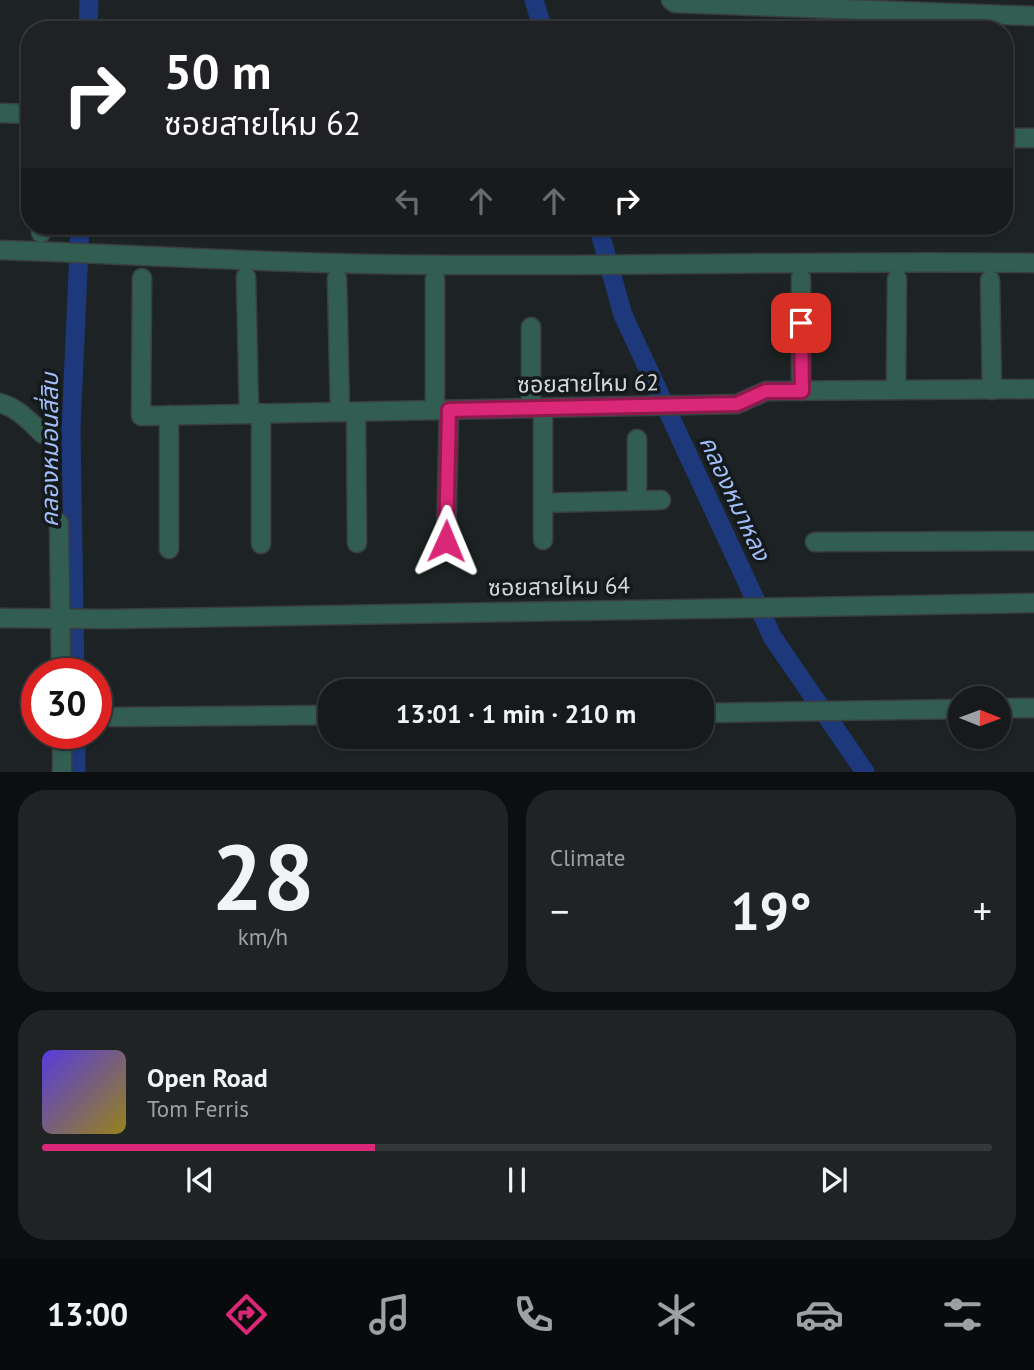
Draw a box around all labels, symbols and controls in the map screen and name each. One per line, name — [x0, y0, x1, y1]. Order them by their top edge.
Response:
text: 50 m — [164, 39, 271, 103]
icon: right — [49, 49, 140, 140]
text: ซอยสายไหม 62 — [164, 102, 361, 144]
icon: left — [389, 182, 427, 220]
icon: ahead — [462, 182, 500, 220]
icon: ahead — [535, 182, 573, 220]
icon: right — [608, 182, 646, 220]
pin — [771, 293, 831, 353]
icon: arrive — [782, 304, 820, 342]
street label: ซอยสายไหม 62 — [517, 367, 659, 399]
water label: คลองหมอนสี่สิบ — [33, 371, 65, 527]
water label: คลองหมาหลง — [693, 431, 778, 566]
position arrow — [409, 504, 483, 578]
street label: ซอยสายไหม 64 — [488, 570, 631, 602]
speed limit sign: 30 — [21, 658, 112, 749]
north arrow — [948, 686, 1012, 749]
map controls — [948, 686, 1011, 749]
text: 13:01 · 1 min · 210 m — [396, 697, 636, 730]
text: 28 — [211, 817, 315, 935]
text: Climate — [550, 843, 625, 872]
text: 19° — [730, 877, 812, 944]
text: − — [550, 886, 569, 935]
text: + — [973, 886, 992, 935]
text: km/h — [238, 922, 288, 951]
text: Open Road — [147, 1061, 268, 1094]
text: Tom Ferris — [147, 1094, 249, 1123]
icon: previous — [181, 1161, 219, 1199]
icon: pause — [498, 1161, 536, 1199]
icon: next — [815, 1161, 853, 1199]
icon: directions — [222, 1290, 271, 1339]
icon: music — [365, 1290, 414, 1339]
icon: phone — [509, 1290, 558, 1339]
icon: climate — [652, 1290, 701, 1339]
icon: car — [795, 1290, 844, 1339]
icon: filters — [938, 1290, 987, 1339]
text: 13:00 — [47, 1293, 128, 1335]

